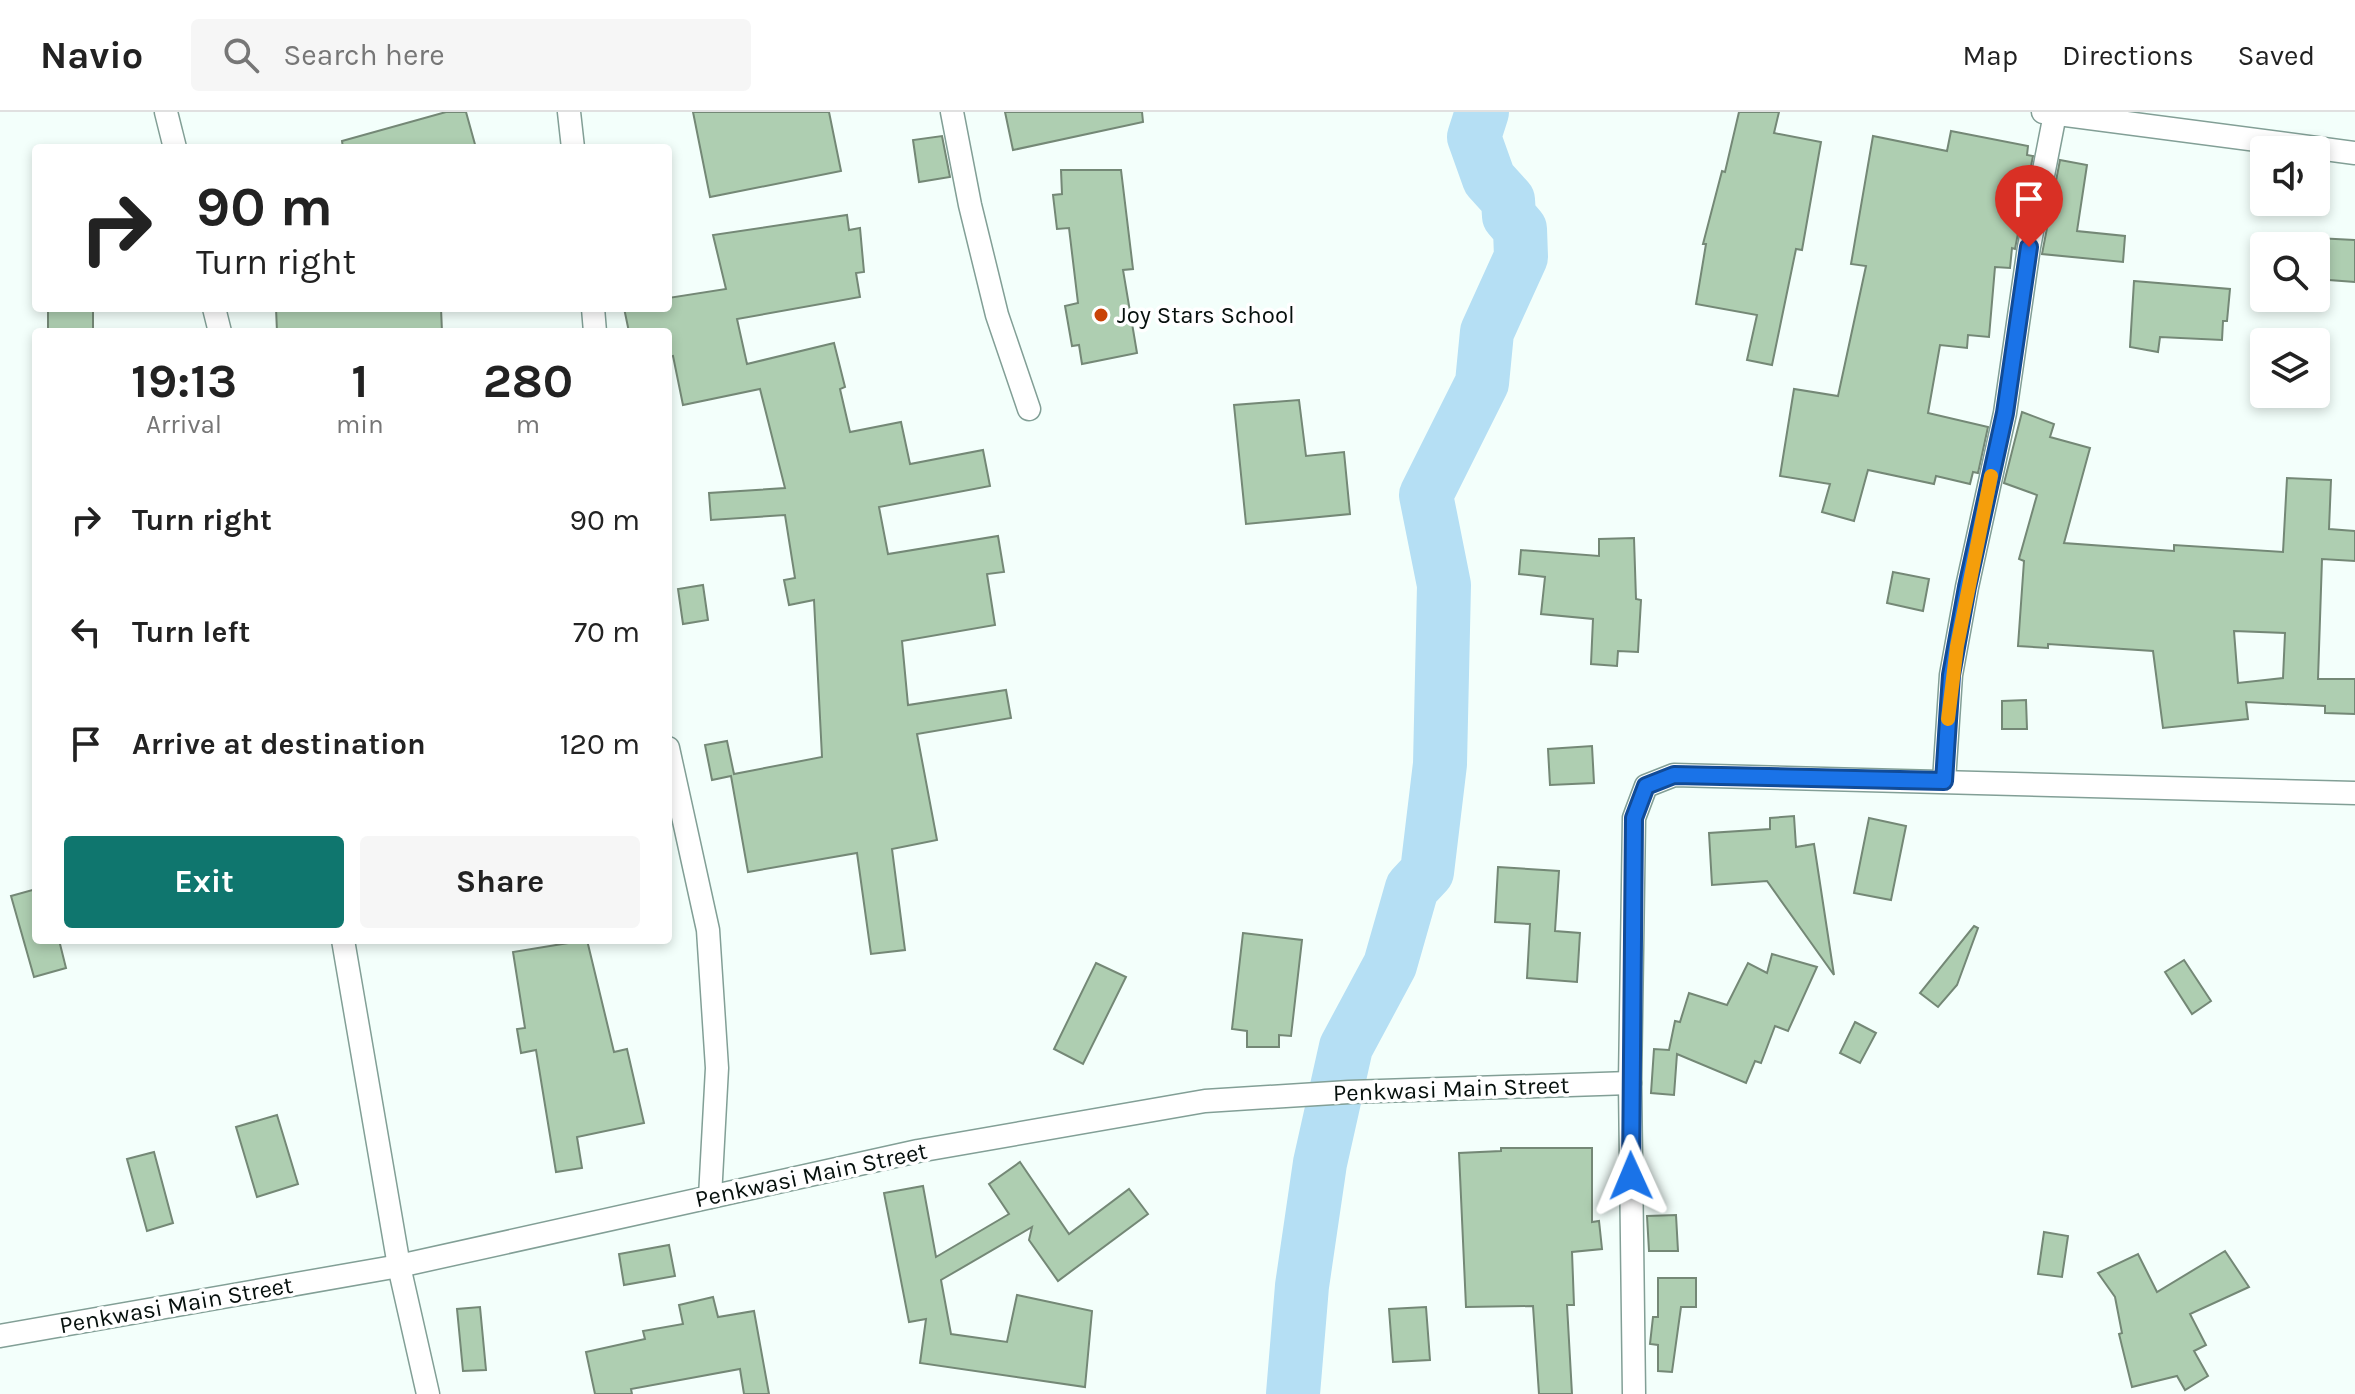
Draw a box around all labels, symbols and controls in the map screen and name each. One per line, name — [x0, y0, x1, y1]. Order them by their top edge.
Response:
search box — [191, 19, 751, 91]
text: Navio — [40, 33, 143, 78]
icon: search — [219, 33, 263, 77]
text: Search here — [283, 37, 445, 73]
text: Map — [1963, 39, 2018, 72]
text: Directions — [2062, 39, 2194, 72]
text: Saved — [2238, 39, 2315, 72]
map controls — [2250, 136, 2330, 408]
button: sound — [2250, 136, 2330, 216]
pin — [1995, 165, 2063, 247]
text: 90 m — [196, 174, 333, 239]
icon: right — [64, 176, 168, 280]
icon: arrive — [2007, 177, 2051, 221]
button: search — [2250, 232, 2330, 312]
text: Turn right — [196, 241, 356, 283]
place label: Joy Stars School — [1117, 301, 1295, 329]
marker: Joy Stars School — [1092, 306, 1110, 324]
button: layers — [2250, 328, 2330, 408]
text: 19:13 — [131, 353, 237, 409]
text: 1 — [351, 353, 368, 409]
text: 280 — [483, 353, 573, 409]
text: Arrival — [146, 409, 222, 440]
text: min — [336, 409, 384, 440]
text: m — [516, 409, 540, 440]
icon: right — [64, 498, 108, 542]
text: Turn right — [132, 502, 272, 538]
text: 90 m — [570, 502, 640, 538]
icon: left — [64, 610, 108, 654]
text: Turn left — [132, 614, 250, 650]
text: 70 m — [573, 614, 640, 650]
icon: arrive — [64, 722, 108, 766]
text: Arrive at destination — [132, 726, 426, 762]
text: 120 m — [560, 726, 640, 762]
button: Exit — [64, 836, 344, 928]
button: Share — [360, 836, 640, 928]
street label: Penkwasi Main Street — [1332, 1071, 1570, 1107]
position arrow — [1589, 1134, 1673, 1218]
street label: Penkwasi Main Street — [692, 1137, 930, 1213]
street label: Penkwasi Main Street — [57, 1271, 295, 1339]

